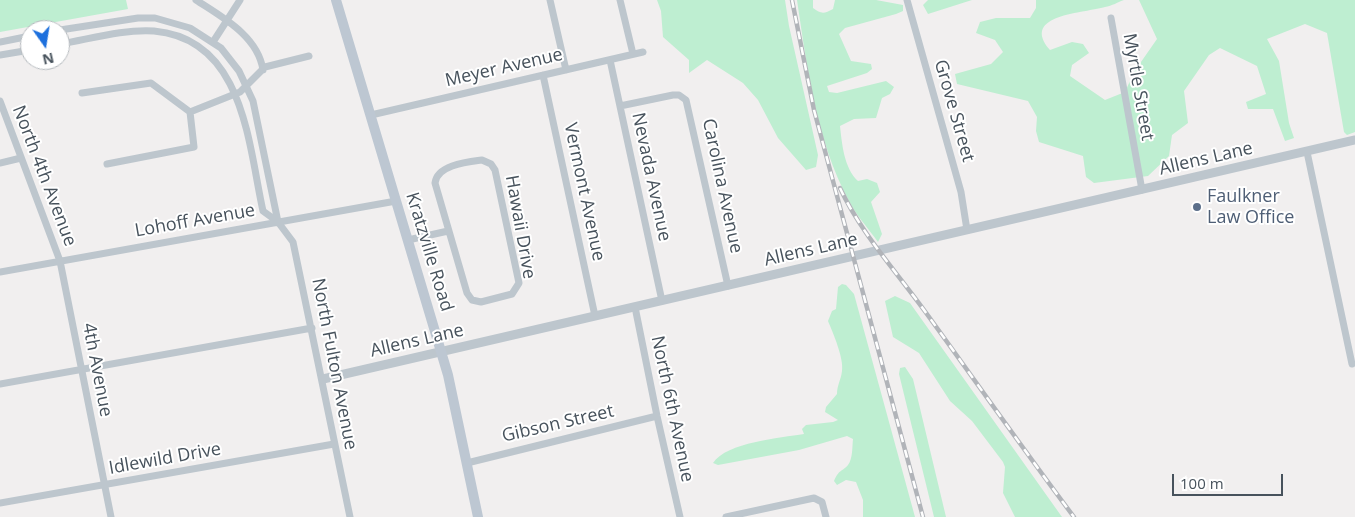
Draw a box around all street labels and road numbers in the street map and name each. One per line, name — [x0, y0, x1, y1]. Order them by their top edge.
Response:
street label: Myrtle Street — [1118, 32, 1158, 142]
street label: Meyer Avenue — [443, 44, 565, 92]
street label: Grove Street — [929, 57, 979, 165]
street label: North 4th Avenue — [7, 103, 81, 249]
street label: Nevada Avenue — [627, 111, 675, 243]
street label: Carolina Avenue — [697, 117, 747, 255]
street label: Vermont Avenue — [559, 121, 609, 263]
street label: Allens Lane — [1157, 138, 1255, 180]
street label: Hawaii Drive — [500, 173, 540, 281]
street label: Kratzville Road — [401, 190, 457, 314]
street label: Lohoff Avenue — [133, 200, 257, 242]
street label: Allens Lane — [762, 229, 860, 271]
street label: North Fulton Avenue — [307, 276, 361, 452]
street label: Allens Lane — [368, 320, 466, 362]
street label: 4th Avenue — [77, 321, 117, 419]
street label: North 6th Avenue — [646, 334, 698, 484]
street label: Gibson Street — [500, 401, 616, 447]
street label: Idlewild Drive — [107, 439, 223, 479]

